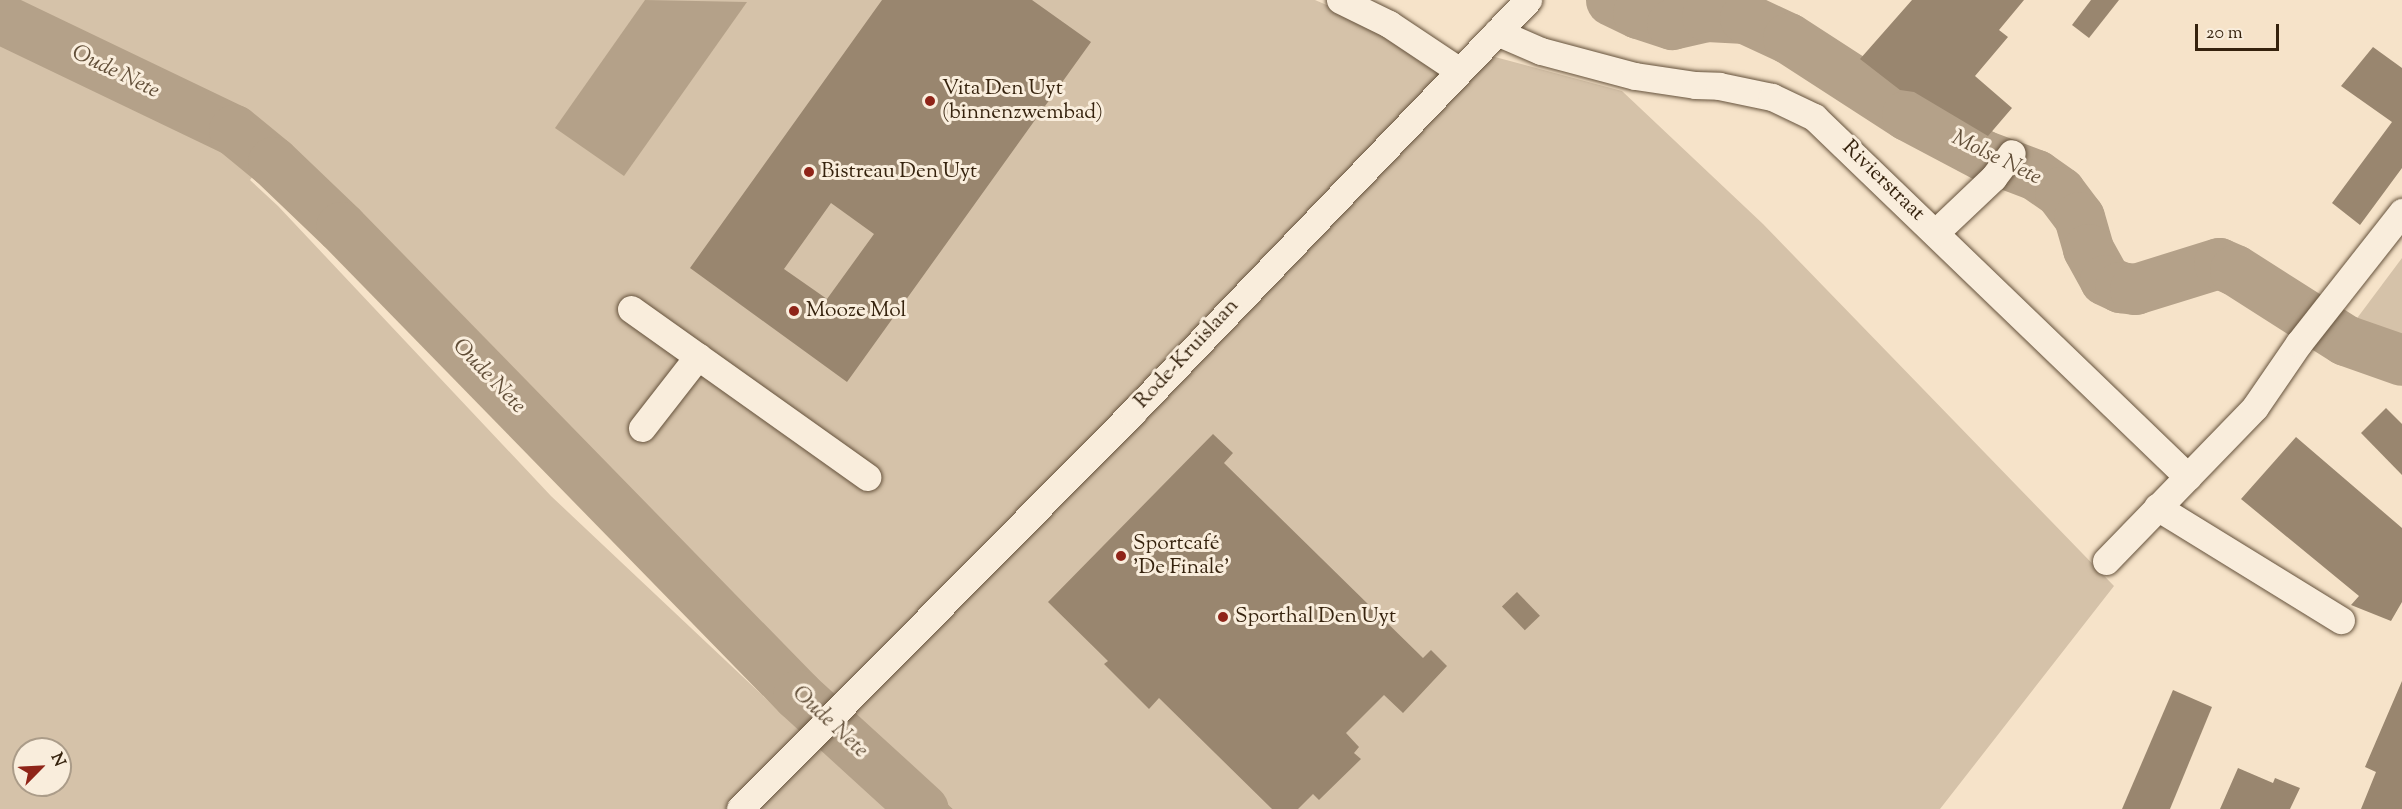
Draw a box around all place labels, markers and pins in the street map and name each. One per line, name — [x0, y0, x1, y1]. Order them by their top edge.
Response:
place label: Vita Den Uyt (binnenzwembad) — [942, 76, 1103, 126]
marker: Vita Den Uyt (binnenzwembad) — [923, 94, 937, 108]
place label: Bistreau Den Uyt — [821, 159, 977, 185]
marker: Bistreau Den Uyt — [802, 165, 816, 179]
place label: Mooze Mol — [806, 298, 906, 324]
marker: Mooze Mol — [787, 304, 801, 318]
place label: Sportcafé 'De Finale' — [1133, 531, 1229, 581]
marker: Sportcafé 'De Finale' — [1114, 549, 1128, 563]
place label: Sporthal Den Uyt — [1235, 604, 1396, 630]
marker: Sporthal Den Uyt — [1216, 610, 1230, 624]

